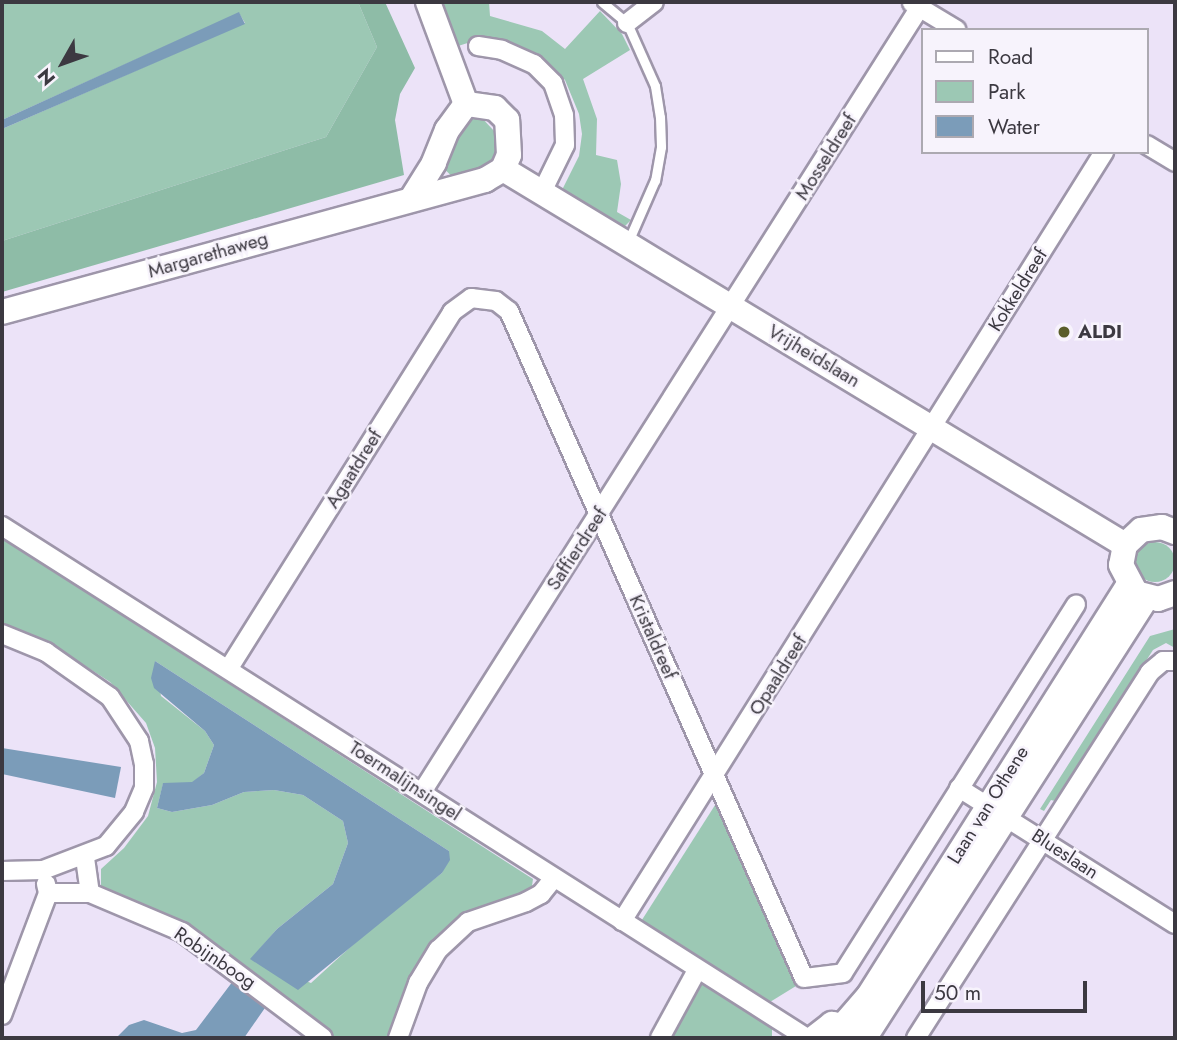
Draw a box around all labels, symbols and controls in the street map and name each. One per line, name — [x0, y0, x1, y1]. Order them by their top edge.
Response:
north arrow — [28, 28, 98, 98]
legend — [922, 28, 1149, 154]
text: Road — [988, 42, 1033, 72]
text: N — [31, 62, 62, 91]
text: Park — [988, 77, 1025, 107]
street label: Mosseldreef — [791, 110, 861, 204]
text: Water — [988, 112, 1040, 142]
street label: Margarethaweg — [145, 227, 271, 283]
street label: Kokkeldreef — [984, 244, 1052, 336]
street label: Vrijheidslaan — [764, 320, 864, 392]
place label: ALDI — [1078, 321, 1122, 343]
marker: ALDI — [1056, 324, 1072, 340]
street label: Agaatdreef — [321, 426, 387, 512]
street label: Saffierdreef — [542, 503, 612, 595]
street label: Kristaldreef — [624, 591, 682, 683]
street label: Opaaldreef — [744, 631, 812, 719]
street label: Toermalijnsingel — [345, 736, 465, 826]
street label: Laan van Othene — [943, 742, 1033, 868]
street label: Blueslaan — [1027, 824, 1103, 884]
street label: Robijnboog — [170, 922, 260, 994]
scale bar — [925, 967, 1091, 1011]
text: 50 m — [934, 978, 981, 1008]

